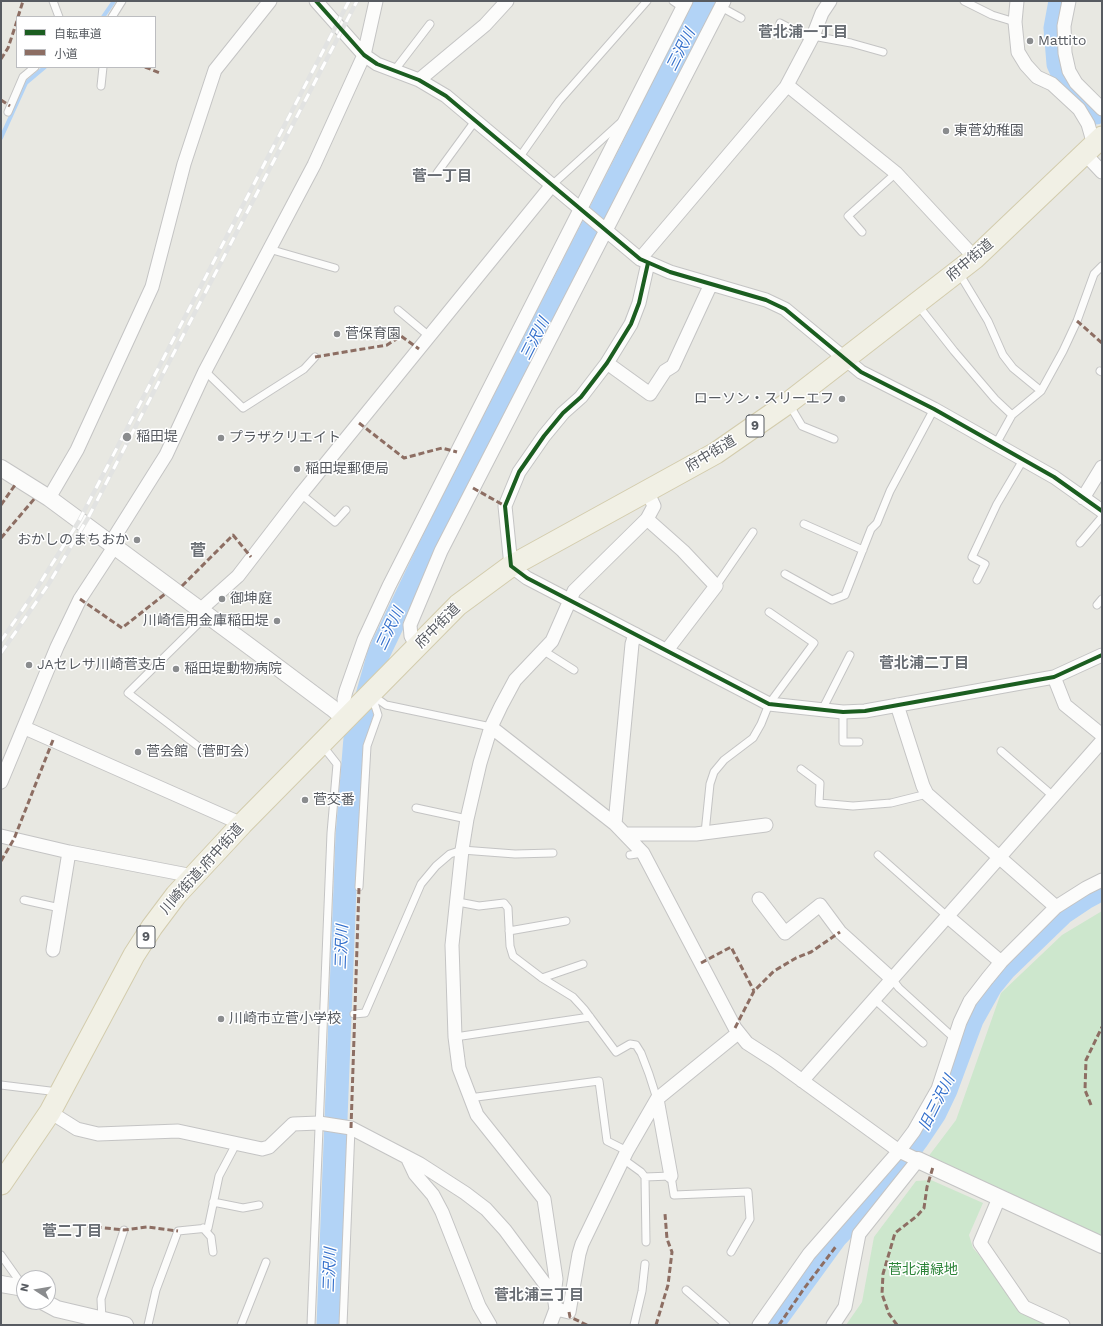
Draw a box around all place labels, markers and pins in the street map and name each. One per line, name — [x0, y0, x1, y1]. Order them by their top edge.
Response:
place label: Mattito — [1038, 33, 1086, 49]
marker: Mattito — [1025, 36, 1035, 46]
place label: 東菅幼稚園 — [954, 123, 1024, 139]
marker: 東菅幼稚園 — [941, 126, 951, 136]
place label: 菅保育園 — [345, 326, 401, 342]
marker: 菅保育園 — [332, 329, 342, 339]
place label: ローソン・スリーエフ — [694, 391, 834, 407]
marker: ローソン・スリーエフ — [837, 394, 847, 404]
place label: 稲田堤 — [136, 429, 178, 445]
place label: プラザクリエイト — [229, 430, 341, 446]
marker: 稲田堤 — [121, 431, 133, 443]
marker: プラザクリエイト — [216, 433, 226, 443]
place label: 稲田堤郵便局 — [305, 461, 389, 477]
marker: 稲田堤郵便局 — [292, 464, 302, 474]
place label: おかしのまちおか — [17, 532, 129, 548]
marker: おかしのまちおか — [132, 535, 142, 545]
place label: 御坤庭 — [230, 591, 272, 607]
marker: 御坤庭 — [217, 594, 227, 604]
place label: 川崎信用金庫稲田堤 — [143, 613, 269, 629]
marker: 川崎信用金庫稲田堤 — [272, 616, 282, 626]
place label: JAセレサ川崎菅支店 — [37, 657, 166, 673]
marker: JAセレサ川崎菅支店 — [24, 660, 34, 670]
place label: 稲田堤動物病院 — [184, 661, 282, 677]
marker: 稲田堤動物病院 — [171, 664, 181, 674]
place label: 菅会館（菅町会） — [146, 744, 258, 760]
marker: 菅会館（菅町会） — [133, 747, 143, 757]
place label: 菅交番 — [313, 792, 355, 808]
marker: 菅交番 — [300, 795, 310, 805]
place label: 川崎市立菅小学校 — [229, 1011, 341, 1027]
marker: 川崎市立菅小学校 — [216, 1014, 226, 1024]

